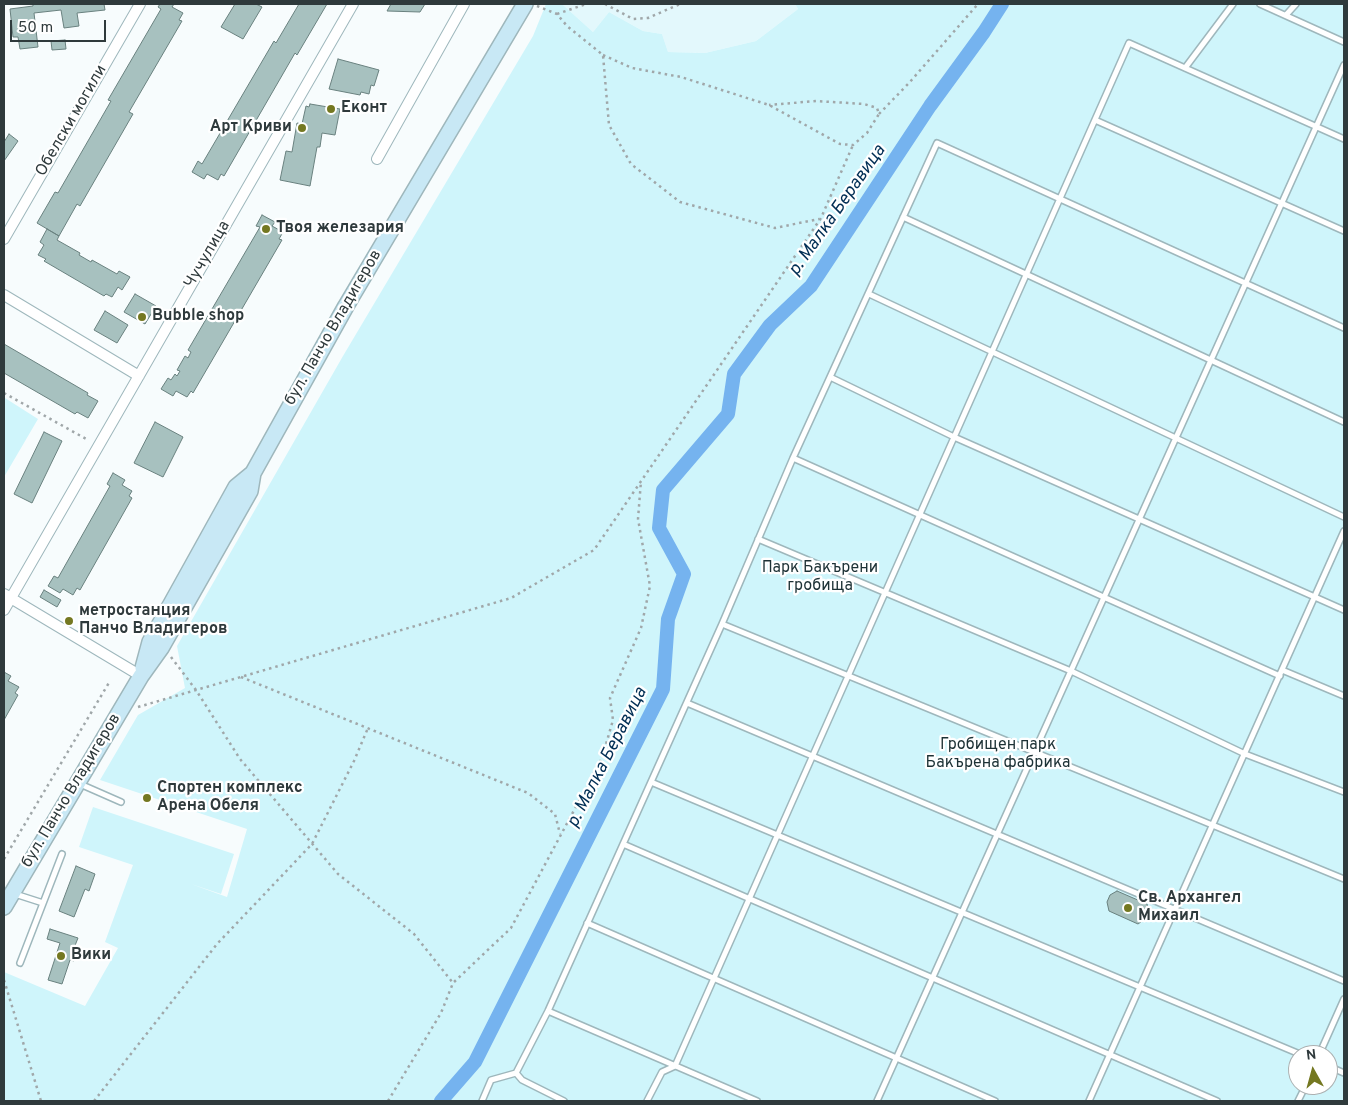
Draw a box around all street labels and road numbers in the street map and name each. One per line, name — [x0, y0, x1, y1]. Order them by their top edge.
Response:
street label: Обелски могили — [32, 62, 112, 180]
street label: Чучулица — [181, 218, 235, 292]
street label: бул. Панчо Владигеров — [282, 247, 386, 409]
street label: бул. Панчо Владигеров — [18, 710, 126, 872]

